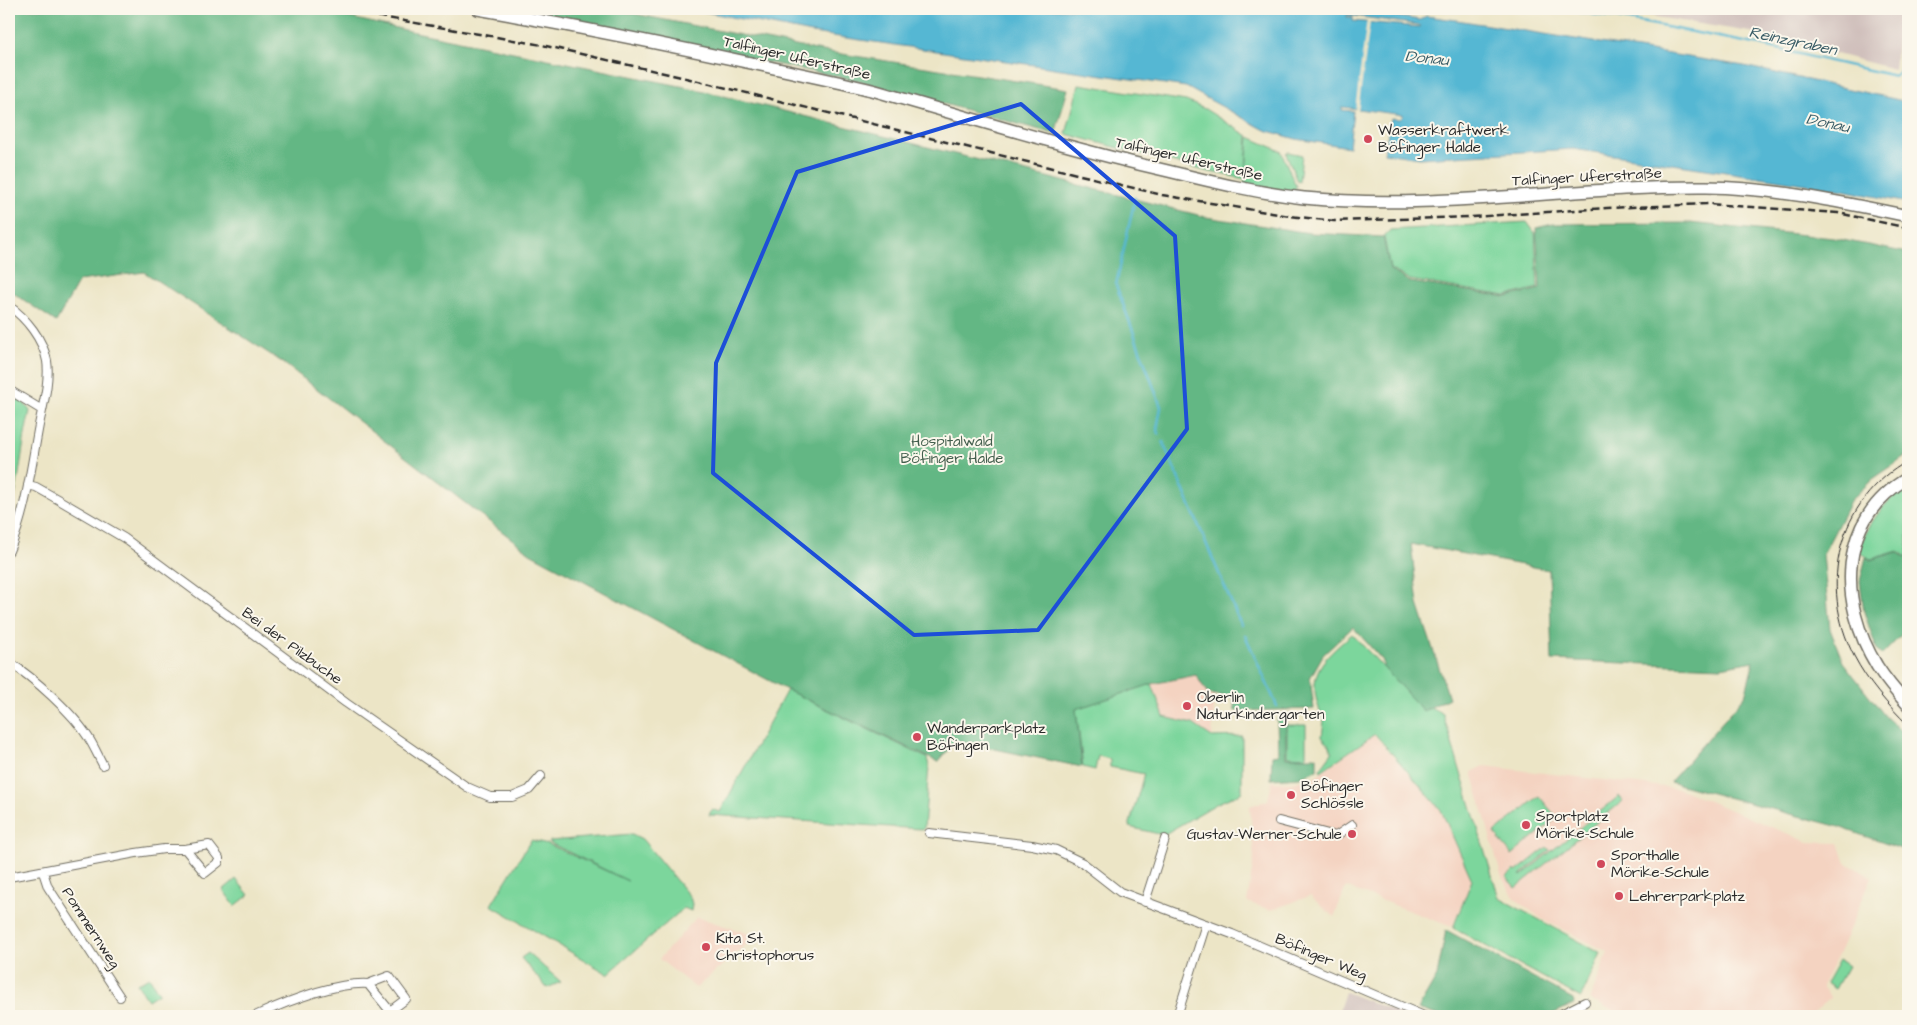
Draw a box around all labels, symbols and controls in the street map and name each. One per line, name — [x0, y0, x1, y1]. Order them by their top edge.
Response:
water label: Reinzgraben — [1747, 21, 1841, 62]
street label: Talfinger Uferstraße — [721, 31, 873, 86]
water label: Donau — [1404, 45, 1451, 71]
water label: Donau — [1804, 108, 1852, 138]
place label: Wasserkraftwerk Böfinger Halde — [1378, 120, 1509, 159]
street label: Talfinger Uferstraße — [1113, 132, 1265, 187]
marker: Wasserkraftwerk Böfinger Halde — [1362, 133, 1374, 145]
street label: Talfinger Uferstraße — [1511, 163, 1663, 192]
park label: Hospitalwald Böfinger Halde — [901, 431, 1003, 470]
street label: Bei der Pilzbuche — [237, 602, 347, 690]
place label: Oberlin Naturkindergarten — [1197, 687, 1325, 726]
marker: Oberlin Naturkindergarten — [1181, 700, 1193, 712]
place label: Wanderparkplatz Böfingen — [927, 718, 1046, 757]
marker: Wanderparkplatz Böfingen — [911, 731, 923, 743]
place label: Böfinger Schlössle — [1301, 776, 1364, 814]
marker: Böfinger Schlössle — [1285, 789, 1297, 801]
place label: Sportplatz Mörike-Schule — [1536, 806, 1634, 844]
marker: Sportplatz Mörike-Schule — [1520, 819, 1532, 831]
place label: Gustav-Werner-Schule — [1187, 824, 1342, 845]
marker: Gustav-Werner-Schule — [1346, 828, 1358, 840]
place label: Sporthalle Mörike-Schule — [1611, 845, 1709, 883]
marker: Sporthalle Mörike-Schule — [1595, 858, 1607, 870]
street label: Pommernweg — [56, 883, 125, 974]
place label: Lehrerparkplatz — [1629, 886, 1745, 907]
marker: Lehrerparkplatz — [1613, 890, 1625, 902]
place label: Kita St. Christophorus — [716, 928, 815, 966]
street label: Böfinger Weg — [1271, 928, 1370, 987]
marker: Kita St. Christophorus — [700, 941, 712, 953]

